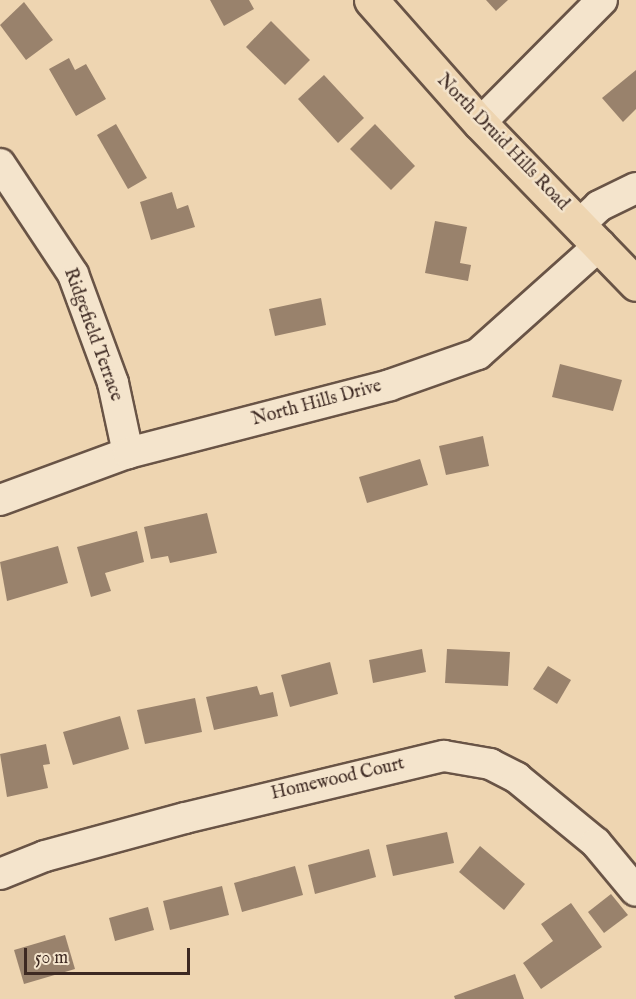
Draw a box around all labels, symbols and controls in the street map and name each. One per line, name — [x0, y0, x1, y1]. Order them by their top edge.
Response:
street label: North Druid Hills Road — [431, 70, 573, 216]
street label: Ridgefield Terrace — [58, 266, 126, 404]
street label: North Hills Drive — [250, 376, 384, 432]
street label: Homewood Court — [269, 754, 407, 806]
scale bar — [27, 936, 194, 974]
text: 50 m — [35, 947, 68, 970]

